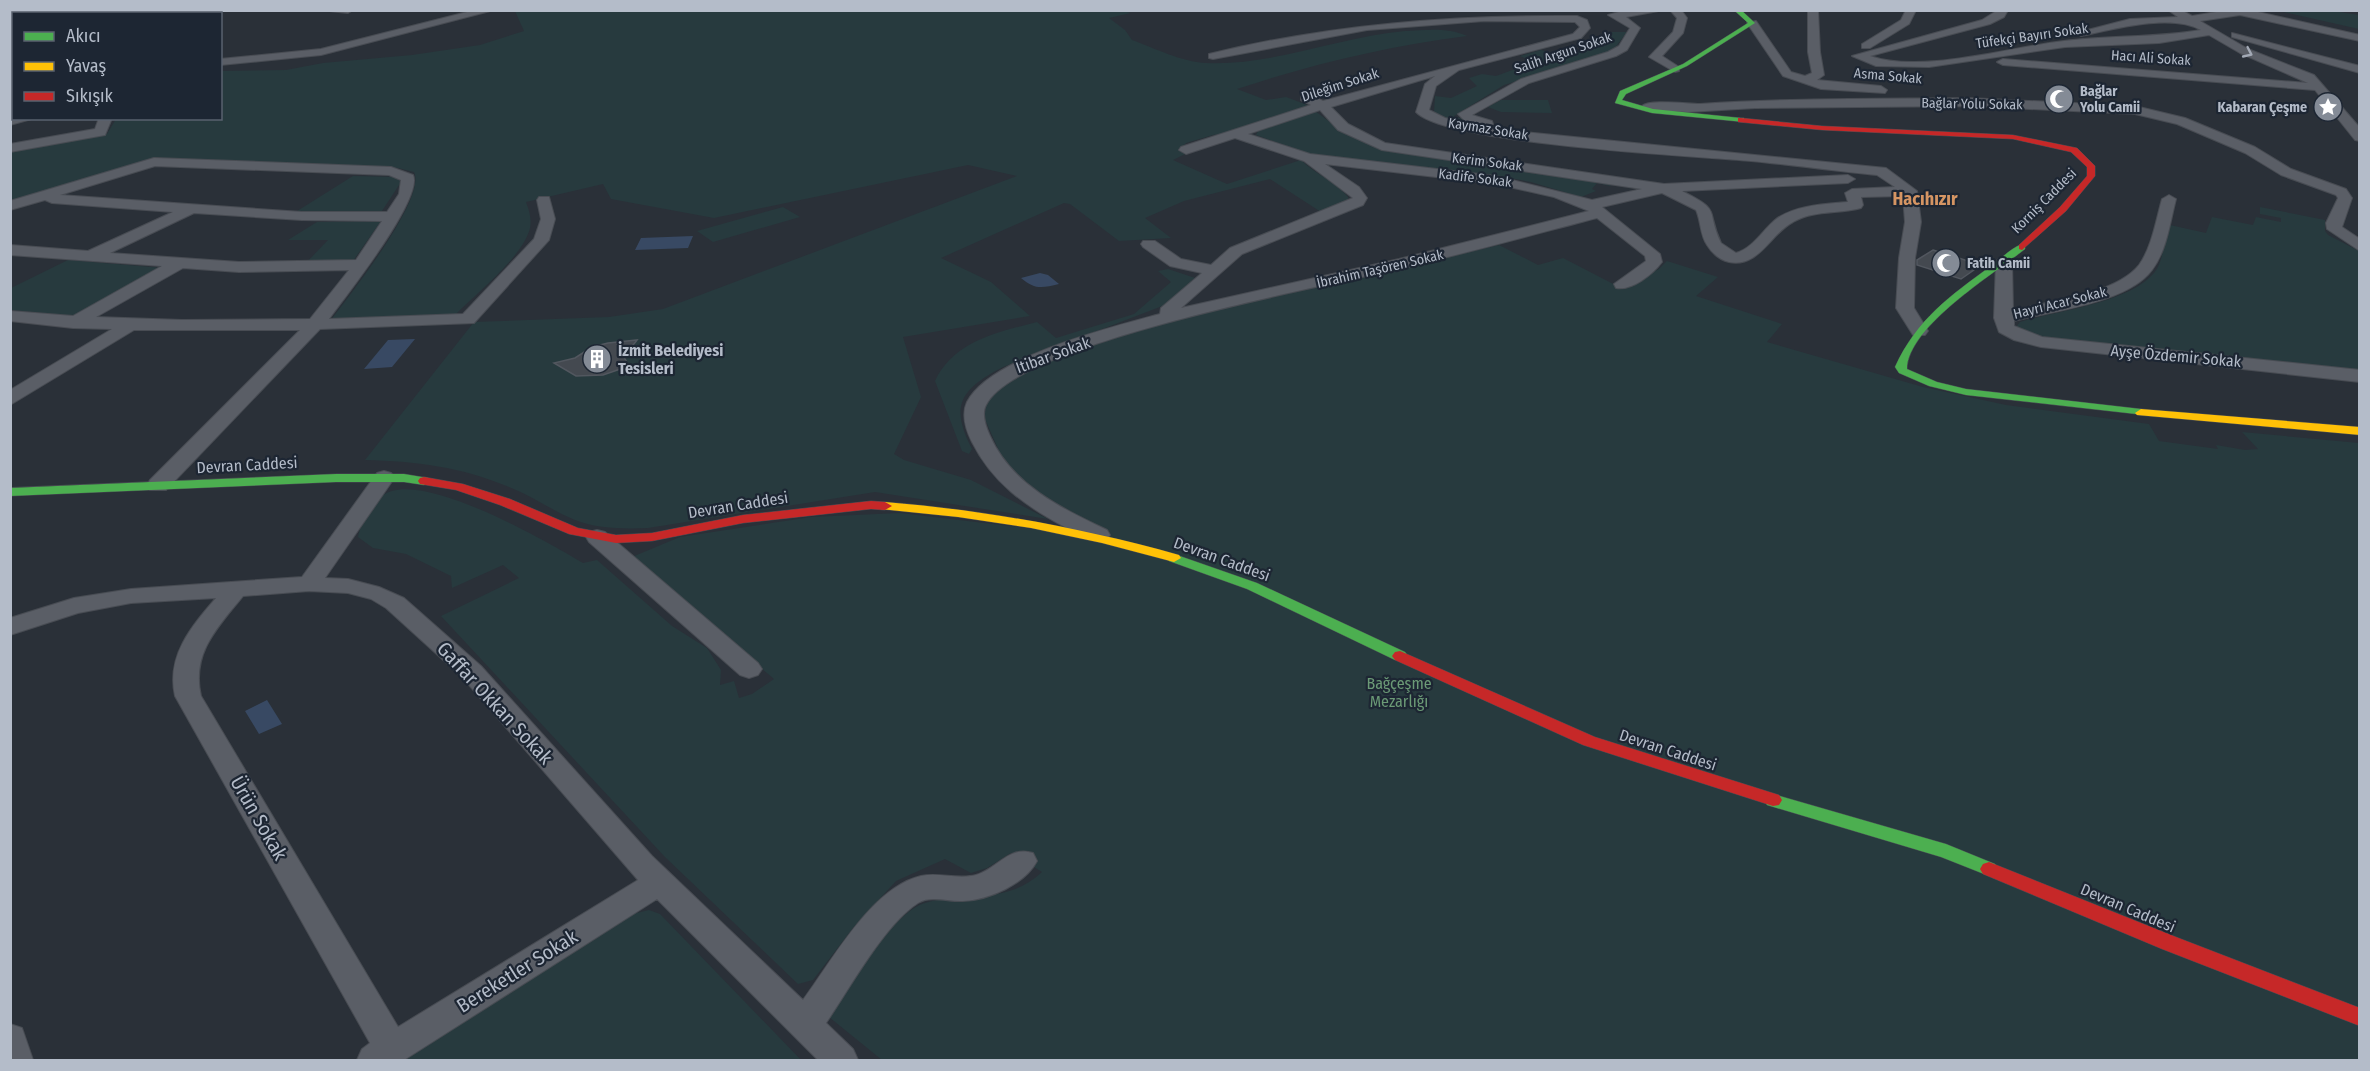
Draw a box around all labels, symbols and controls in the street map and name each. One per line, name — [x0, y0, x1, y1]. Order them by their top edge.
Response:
legend — [12, 12, 222, 120]
street label: Tüfekçi Bayırı Sokak — [1975, 20, 2090, 52]
text: Akıcı — [66, 25, 101, 47]
street label: Salih Argun Sokak — [1512, 28, 1614, 78]
one-way arrow — [2242, 45, 2253, 57]
street label: Hacı Ali Sokak — [2110, 47, 2192, 69]
text: Yavaş — [66, 55, 107, 77]
street label: Dileğim Sokak — [1299, 64, 1381, 106]
street label: Asma Sokak — [1853, 65, 1923, 87]
mosque icon: Bağlar Yolu Camii — [2043, 83, 2075, 115]
place label: Bağlar Yolu Camii — [2079, 83, 2141, 116]
text: Sıkışık — [66, 85, 114, 107]
place icon: Kabaran Çeşme — [2312, 91, 2344, 123]
street label: Bağlar Yolu Sokak — [1921, 95, 2023, 113]
place label: Kabaran Çeşme — [2218, 99, 2307, 117]
street label: Kaymaz Sokak — [1447, 114, 1530, 144]
street label: Kerim Sokak — [1451, 149, 1524, 175]
street label: Kadife Sokak — [1437, 165, 1513, 191]
street label: Korniş Caddesi — [2008, 165, 2080, 237]
district label: Hacıhızır — [1892, 188, 1958, 210]
street label: İbrahim Taşören Sokak — [1315, 246, 1445, 292]
mosque icon: Fatih Camii — [1930, 247, 1962, 279]
place label: Fatih Camii — [1967, 255, 2031, 272]
street label: Hayri Acar Sokak — [2012, 283, 2109, 323]
street label: İtibar Sokak — [1013, 333, 1093, 377]
place label: İzmit Belediyesi Tesisleri — [618, 341, 723, 378]
street label: Ayşe Özdemir Sokak — [2110, 341, 2243, 371]
building icon: İzmit Belediyesi Tesisleri — [581, 343, 613, 375]
street label: Devran Caddesi — [196, 453, 298, 477]
street label: Devran Caddesi — [687, 488, 789, 522]
street label: Devran Caddesi — [1171, 533, 1273, 585]
street label: Gaffar Okkan Sokak — [432, 637, 558, 770]
park label: Bağçeşme Mezarlığı — [1366, 674, 1432, 711]
street label: Devran Caddesi — [1617, 725, 1719, 775]
street label: Ürün Sokak — [225, 772, 293, 865]
street label: Devran Caddesi — [2078, 880, 2178, 936]
street label: Bereketler Sokak — [452, 924, 582, 1018]

